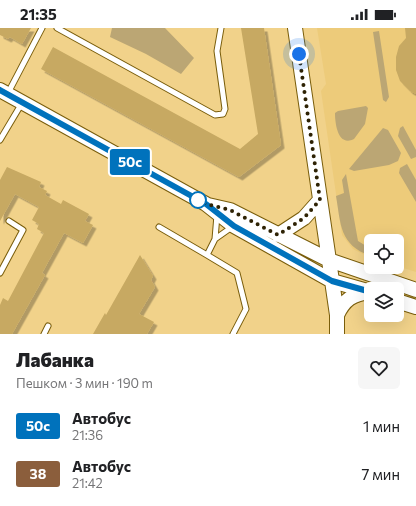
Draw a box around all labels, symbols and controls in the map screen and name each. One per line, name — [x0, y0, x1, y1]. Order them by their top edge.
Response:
text: 21:35 — [20, 5, 57, 23]
your location — [289, 44, 309, 64]
line badge: 50с — [107, 149, 153, 175]
text: 50с — [118, 153, 142, 170]
unlabelled marker — [189, 191, 207, 209]
map controls — [364, 234, 404, 322]
button: locate — [364, 234, 404, 274]
button: layers — [364, 282, 404, 322]
button: heart — [358, 347, 400, 389]
text: Лабанка — [16, 348, 94, 371]
text: Пешком · 3 мин · 190 m — [16, 375, 153, 391]
text: Автобус — [72, 409, 131, 427]
text: 50с — [26, 417, 50, 434]
text: 1 мин — [363, 417, 400, 435]
text: 21:36 — [72, 427, 103, 443]
text: Автобус — [72, 457, 131, 475]
text: 38 — [30, 465, 46, 482]
text: 7 мин — [361, 465, 400, 483]
text: 21:42 — [72, 475, 103, 491]

